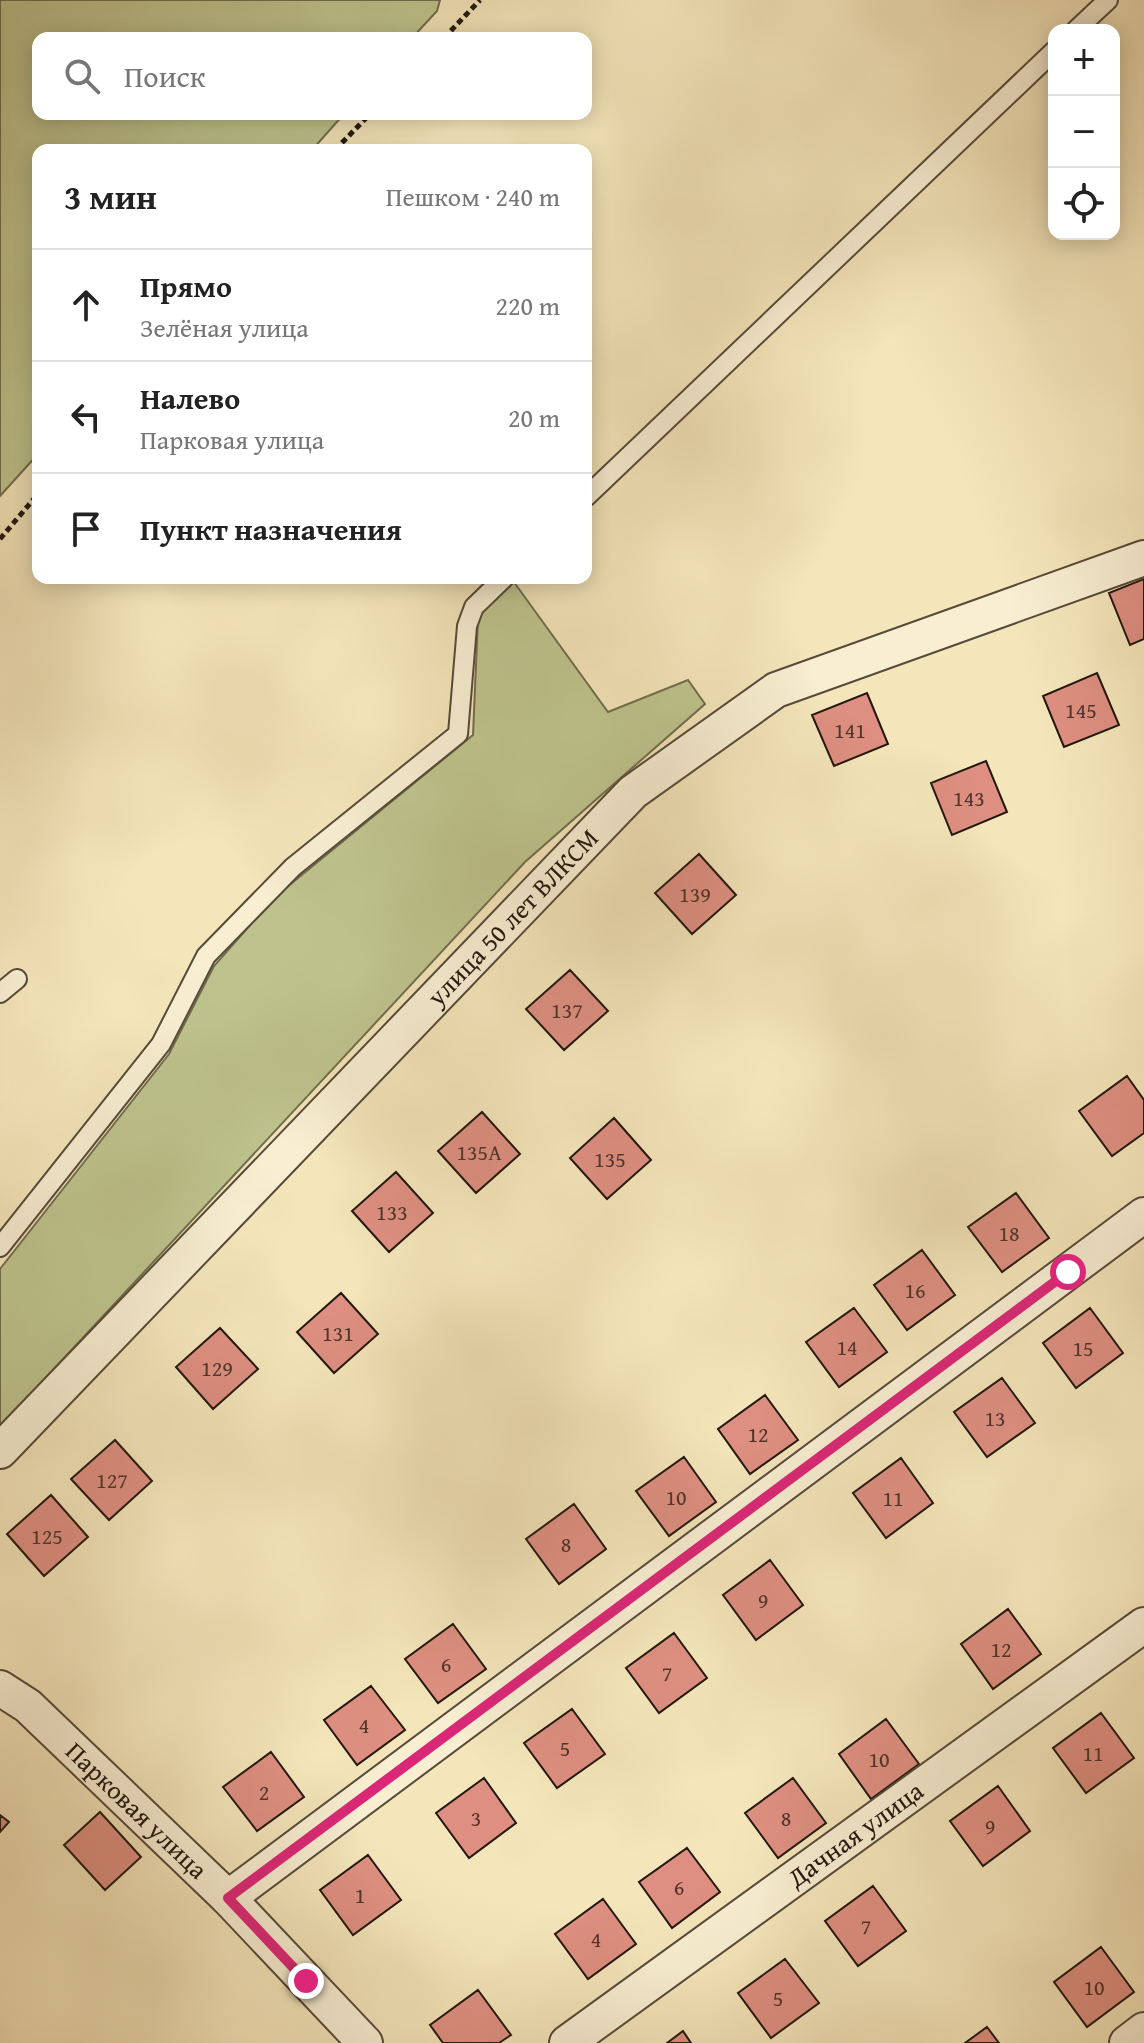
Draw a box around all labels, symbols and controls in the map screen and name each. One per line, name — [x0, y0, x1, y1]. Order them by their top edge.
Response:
map controls — [1048, 24, 1120, 240]
button: + — [1048, 24, 1120, 96]
search box — [32, 32, 592, 120]
icon: search — [60, 54, 104, 98]
text: Поиск — [124, 54, 206, 98]
button: − — [1048, 96, 1120, 168]
button: locate — [1048, 168, 1120, 240]
text: 3 мин — [64, 172, 157, 221]
text: Пешком · 240 m — [386, 177, 560, 216]
text: Прямо — [140, 264, 232, 308]
icon: ahead — [64, 283, 108, 327]
text: 220 m — [495, 286, 560, 325]
text: Зелёная улица — [140, 308, 309, 347]
text: Налево — [140, 376, 240, 420]
icon: left — [64, 395, 108, 439]
text: 20 m — [508, 398, 560, 437]
text: Парковая улица — [140, 420, 324, 459]
icon: arrive — [64, 507, 108, 551]
text: Пункт назначения — [140, 507, 402, 551]
house number: 145 — [1065, 694, 1097, 726]
house number: 141 — [834, 714, 866, 746]
house number: 143 — [953, 782, 985, 814]
street label: улица 50 лет ВЛКСМ — [417, 819, 607, 1015]
house number: 139 — [679, 878, 711, 910]
house number: 137 — [551, 994, 583, 1026]
house number: 135А — [456, 1136, 502, 1168]
house number: 135 — [594, 1143, 626, 1175]
house number: 133 — [376, 1196, 408, 1228]
house number: 18 — [998, 1217, 1020, 1249]
route start — [1050, 1254, 1086, 1290]
house number: 16 — [904, 1274, 926, 1306]
house number: 131 — [322, 1317, 354, 1349]
house number: 14 — [836, 1331, 858, 1363]
house number: 15 — [1072, 1332, 1094, 1364]
house number: 129 — [201, 1352, 233, 1384]
house number: 13 — [984, 1402, 1006, 1434]
house number: 12 — [747, 1418, 769, 1450]
house number: 127 — [96, 1464, 128, 1496]
house number: 10 — [665, 1481, 687, 1513]
house number: 11 — [882, 1482, 904, 1514]
house number: 125 — [31, 1520, 63, 1552]
house number: 8 — [561, 1528, 571, 1560]
house number: 9 — [758, 1584, 768, 1616]
house number: 12 — [990, 1633, 1012, 1665]
house number: 6 — [441, 1648, 451, 1680]
house number: 7 — [662, 1657, 672, 1689]
house number: 4 — [359, 1709, 369, 1741]
street label: Парковая улица — [57, 1732, 217, 1888]
house number: 5 — [560, 1732, 570, 1764]
house number: 11 — [1082, 1737, 1104, 1769]
house number: 10 — [868, 1743, 890, 1775]
street label: Дачная улица — [778, 1771, 932, 1897]
house number: 2 — [259, 1776, 269, 1808]
house number: 3 — [471, 1802, 481, 1834]
house number: 8 — [781, 1802, 791, 1834]
house number: 9 — [985, 1810, 995, 1842]
house number: 6 — [674, 1871, 684, 1903]
house number: 1 — [355, 1879, 365, 1911]
house number: 7 — [861, 1910, 871, 1942]
house number: 4 — [591, 1923, 601, 1955]
route end — [288, 1963, 324, 1999]
house number: 10 — [1083, 1971, 1105, 2003]
house number: 5 — [773, 1982, 783, 2014]

